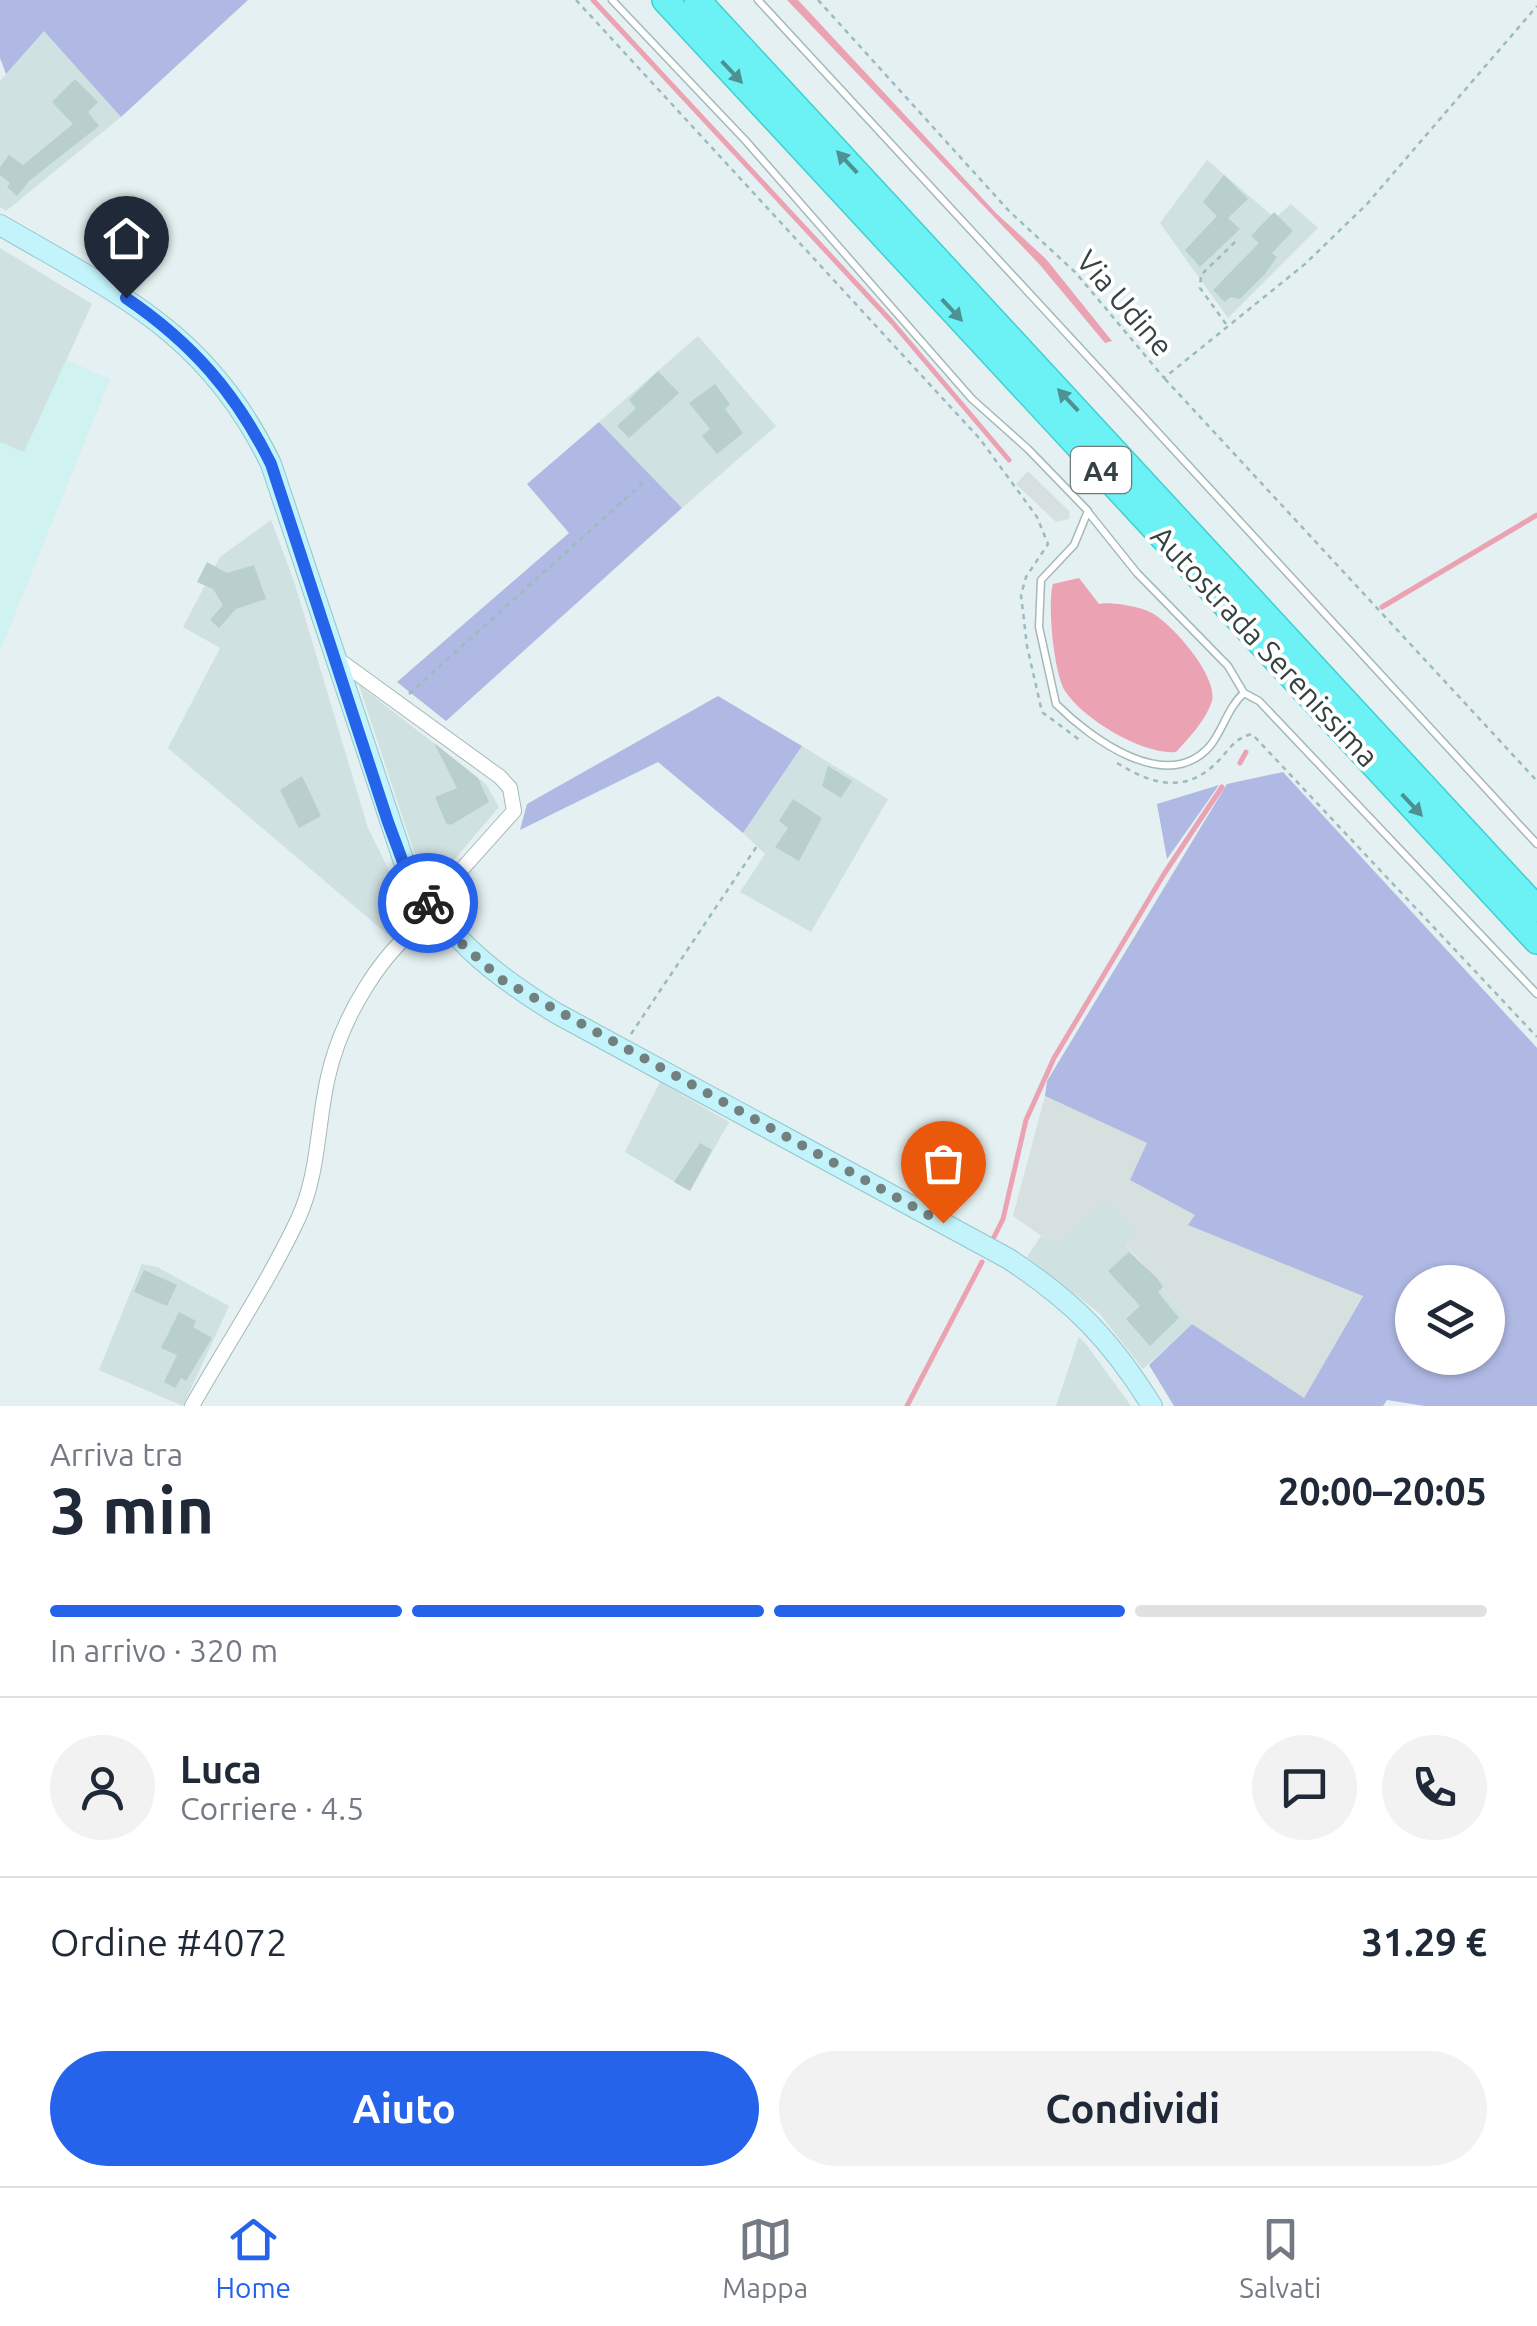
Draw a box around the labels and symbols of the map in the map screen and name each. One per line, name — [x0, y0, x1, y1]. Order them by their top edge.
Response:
one-way arrow — [720, 59, 743, 83]
one-way arrow — [836, 150, 859, 174]
pin — [84, 196, 169, 299]
street label: Via Udine — [1070, 243, 1180, 363]
one-way arrow — [940, 298, 963, 322]
one-way arrow — [1056, 389, 1079, 413]
road number: A4 — [1071, 447, 1131, 493]
street label: Autostrada Serenissima — [1145, 519, 1385, 773]
one-way arrow — [1400, 792, 1423, 816]
courier — [378, 853, 478, 953]
pin — [901, 1121, 986, 1224]

